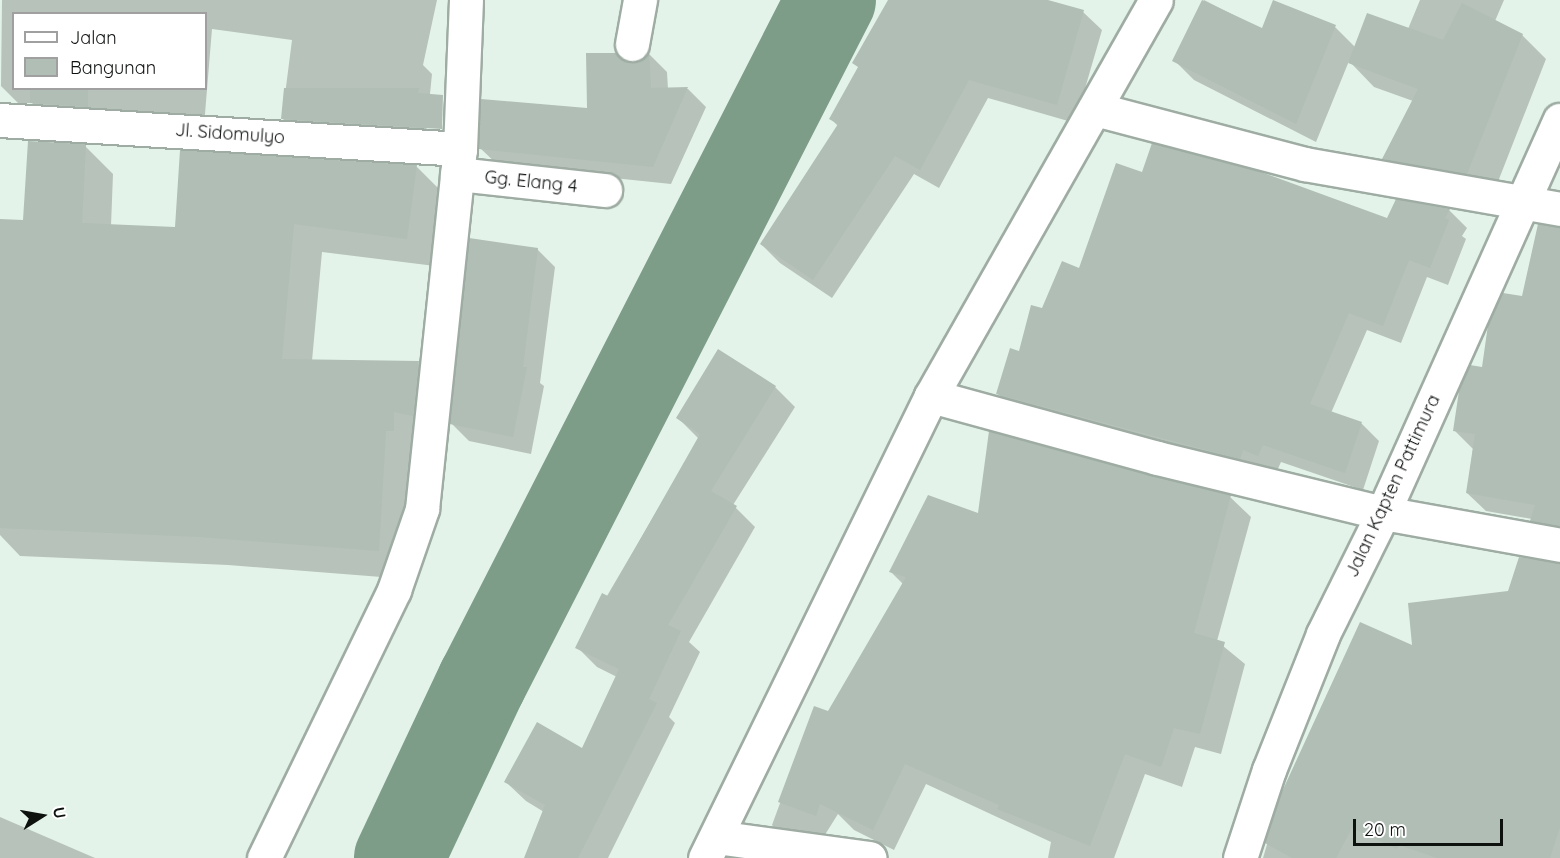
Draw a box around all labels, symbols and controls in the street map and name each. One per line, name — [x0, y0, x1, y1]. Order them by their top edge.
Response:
legend — [12, 12, 207, 90]
text: Jalan — [70, 26, 117, 49]
text: Bangunan — [70, 56, 156, 79]
street label: Jl. Sidomulyo — [174, 119, 286, 149]
street label: Gg. Elang 4 — [484, 166, 578, 198]
street label: Jalan Kapten Pattimura — [1341, 391, 1445, 581]
north arrow — [12, 786, 72, 846]
text: U — [49, 805, 71, 820]
scale bar — [1356, 807, 1506, 845]
text: 20 m — [1364, 818, 1406, 841]

